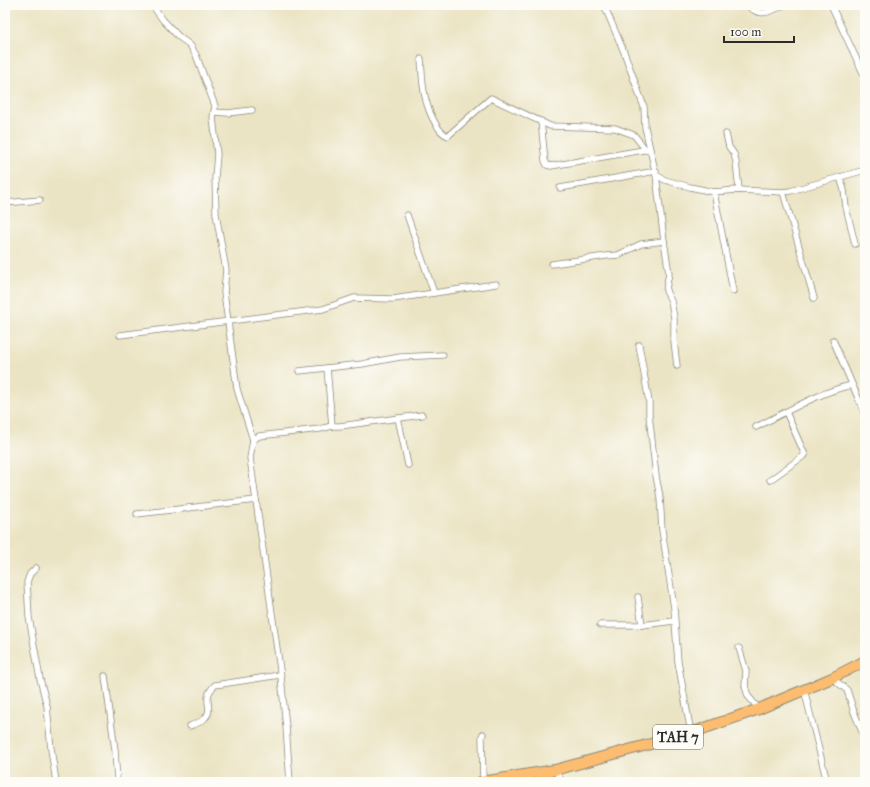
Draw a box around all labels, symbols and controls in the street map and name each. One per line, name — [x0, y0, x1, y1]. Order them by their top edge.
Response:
scale bar — [724, 18, 794, 44]
text: 100 m — [730, 25, 761, 39]
road number: TAH 7 — [653, 725, 703, 749]

